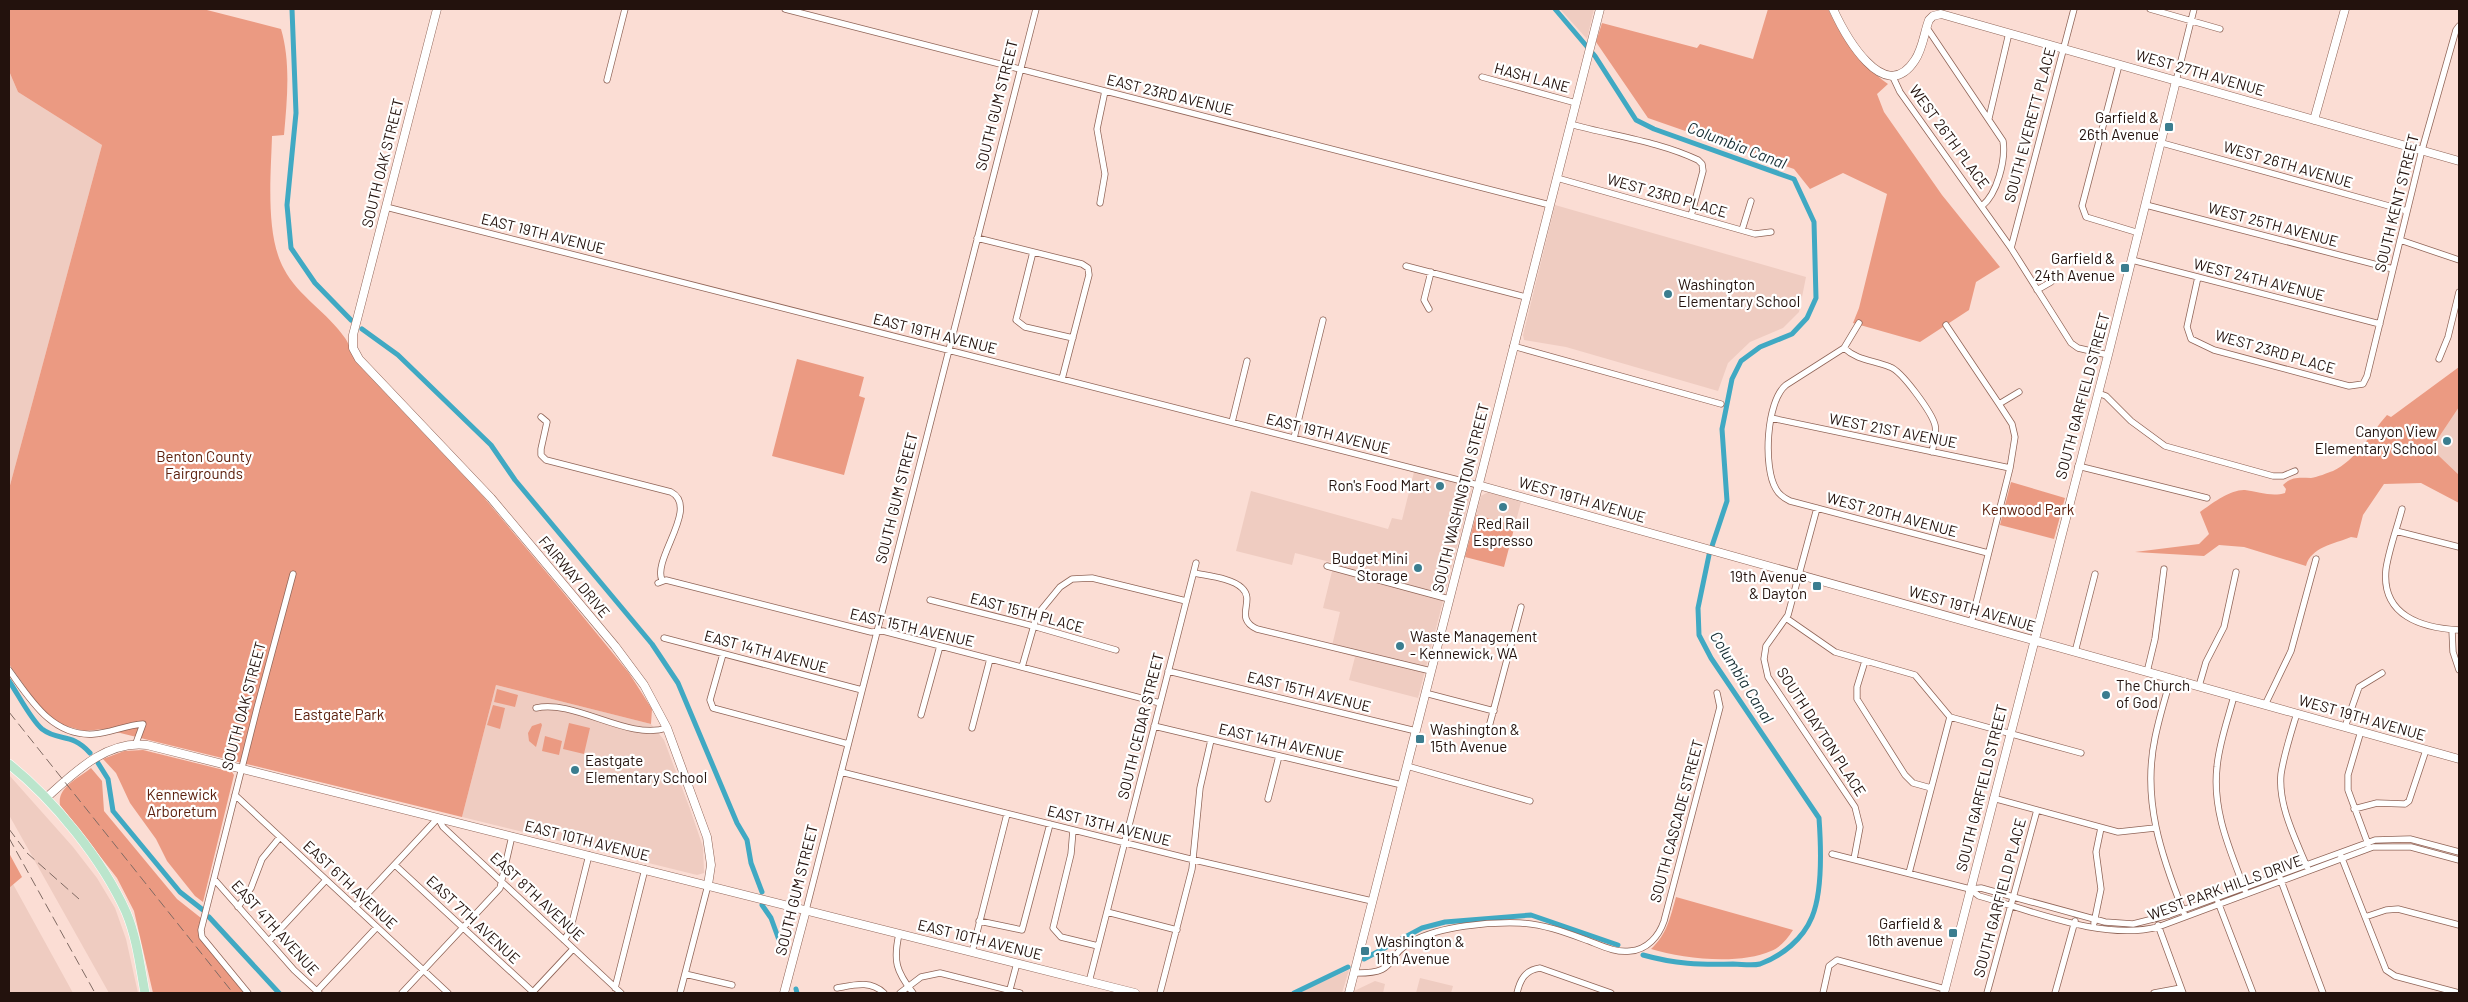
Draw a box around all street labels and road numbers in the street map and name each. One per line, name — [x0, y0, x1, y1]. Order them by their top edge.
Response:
street label: SOUTH GUM STREET — [971, 37, 1021, 172]
street label: SOUTH EVERETT PLACE — [2000, 45, 2058, 204]
street label: WEST 27TH AVENUE — [2134, 45, 2267, 99]
street label: HASH LANE — [1493, 58, 1572, 96]
street label: EAST 23RD AVENUE — [1105, 70, 1235, 118]
street label: WEST 26TH PLACE — [1906, 81, 1994, 192]
street label: SOUTH OAK STREET — [357, 96, 407, 229]
street label: SOUTH KENT STREET — [2370, 132, 2422, 274]
street label: WEST 26TH AVENUE — [2221, 137, 2355, 191]
street label: WEST 23RD PLACE — [1605, 169, 1729, 221]
street label: WEST 25TH AVENUE — [2206, 198, 2340, 250]
street label: EAST 19TH AVENUE — [479, 209, 607, 257]
street label: WEST 24TH AVENUE — [2192, 254, 2327, 304]
street label: EAST 19TH AVENUE — [871, 309, 999, 357]
street label: SOUTH GARFIELD STREET — [2051, 310, 2113, 481]
street label: WEST 23RD PLACE — [2213, 325, 2337, 377]
street label: SOUTH WASHINGTON STREET — [1428, 401, 1492, 594]
street label: EAST 19TH AVENUE — [1264, 409, 1392, 457]
street label: WEST 21ST AVENUE — [1828, 409, 1959, 451]
street label: SOUTH GUM STREET — [871, 430, 921, 565]
street label: WEST 19TH AVENUE — [1517, 472, 1648, 526]
street label: WEST 20TH AVENUE — [1825, 488, 1960, 540]
street label: FAIRWAY DRIVE — [535, 532, 614, 621]
street label: WEST 19TH AVENUE — [1907, 581, 2038, 635]
street label: EAST 15TH PLACE — [968, 588, 1086, 636]
street label: EAST 15TH AVENUE — [848, 604, 976, 650]
street label: EAST 14TH AVENUE — [702, 626, 830, 676]
street label: SOUTH OAK STREET — [217, 639, 269, 772]
street label: SOUTH CEDAR STREET — [1113, 651, 1167, 801]
street label: SOUTH DAYTON PLACE — [1773, 664, 1870, 799]
street label: EAST 15TH AVENUE — [1245, 667, 1373, 715]
street label: WEST 19TH AVENUE — [2297, 690, 2428, 744]
street label: SOUTH GARFIELD STREET — [1952, 702, 2011, 873]
street label: EAST 14TH AVENUE — [1217, 719, 1345, 765]
street label: SOUTH CASCADE STREET — [1646, 737, 1706, 904]
street label: EAST 13TH AVENUE — [1045, 801, 1173, 849]
street label: EAST 10TH AVENUE — [523, 816, 651, 864]
street label: SOUTH GARFIELD PLACE — [1969, 816, 2029, 979]
street label: SOUTH GUM STREET — [771, 822, 821, 957]
street label: EAST 6TH AVENUE — [300, 836, 401, 932]
street label: EAST 8TH AVENUE — [487, 848, 588, 944]
street label: WEST PARK HILLS DRIVE — [2145, 851, 2305, 923]
street label: EAST 7TH AVENUE — [423, 871, 524, 967]
street label: EAST 4TH AVENUE — [228, 876, 323, 979]
street label: EAST 10TH AVENUE — [916, 915, 1044, 963]

